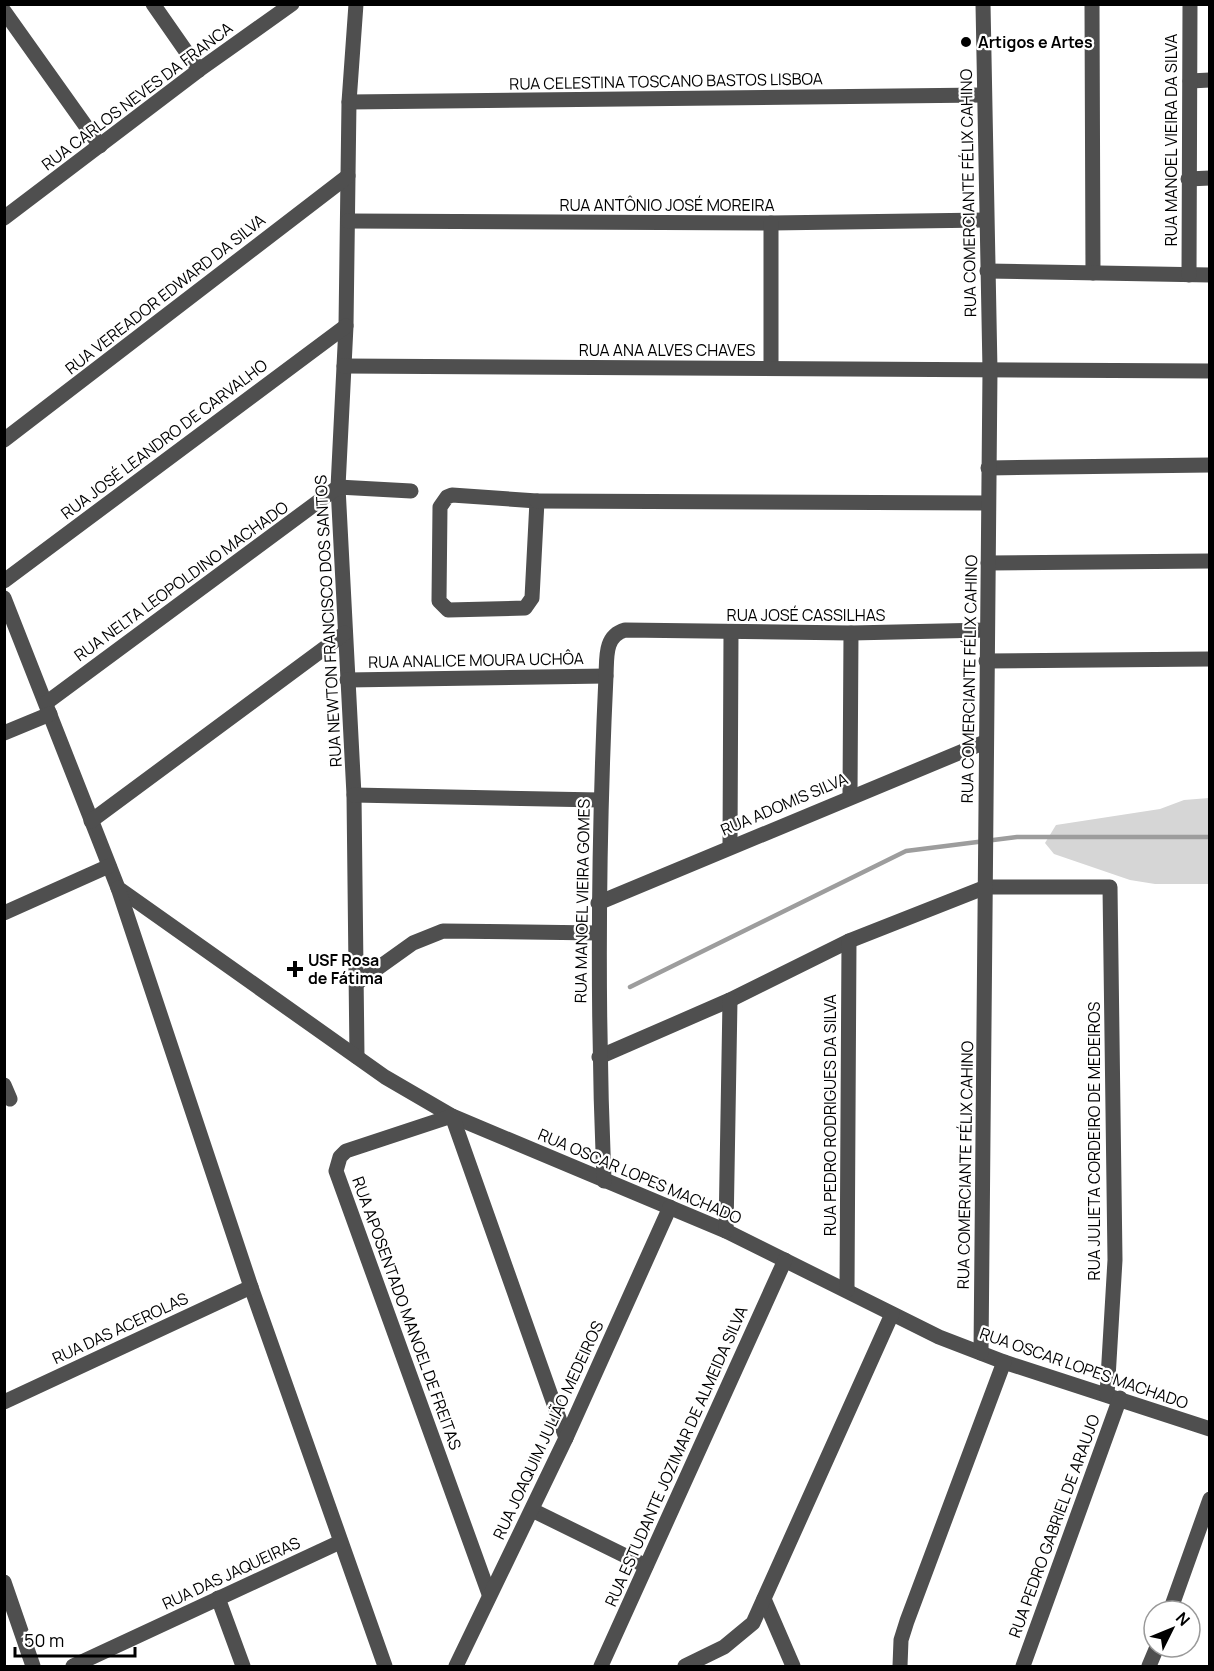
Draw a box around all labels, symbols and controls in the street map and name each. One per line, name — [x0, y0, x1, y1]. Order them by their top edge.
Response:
street label: RUA CARLOS NEVES DA FRANCA — [37, 17, 237, 175]
place label: Artigos e Artes — [978, 31, 1093, 53]
street label: RUA MANOEL VIEIRA DA SILVA — [1160, 34, 1182, 246]
marker: Artigos e Artes — [959, 35, 973, 49]
street label: RUA CELESTINA TOSCANO BASTOS LISBOA — [509, 67, 823, 95]
street label: RUA COMERCIANTE FÉLIX CAHINO — [955, 68, 981, 317]
street label: RUA ANTÔNIO JOSÉ MOREIRA — [559, 194, 775, 216]
street label: RUA VEREADOR EDWARD DA SILVA — [60, 209, 270, 379]
street label: RUA ANA ALVES CHAVES — [579, 339, 755, 361]
street label: RUA JOSÉ LEANDRO DE CARVALHO — [56, 354, 272, 524]
street label: RUA NEWTON FRANCISCO DOS SANTOS — [309, 474, 347, 768]
street label: RUA NELTA LEOPOLDINO MACHADO — [70, 496, 293, 666]
street label: RUA COMERCIANTE FÉLIX CAHINO — [956, 554, 982, 803]
street label: RUA JOSÉ CASSILHAS — [727, 604, 886, 626]
street label: RUA ANALICE MOURA UCHÔA — [368, 647, 584, 673]
street label: RUA ADOMIS SILVA — [717, 767, 851, 841]
street label: RUA MANOEL VIEIRA GOMES — [569, 798, 595, 1003]
place label: USF Rosa de Fátima — [308, 949, 383, 989]
marker: USF Rosa de Fátima — [286, 960, 304, 978]
street label: RUA PEDRO RODRIGUES DA SILVA — [819, 994, 841, 1236]
street label: RUA JULIETA CORDEIRO DE MEDEIROS — [1083, 1001, 1105, 1280]
street label: RUA COMERCIANTE FÉLIX CAHINO — [952, 1040, 978, 1289]
street label: RUA OSCAR LOPES MACHADO — [535, 1123, 746, 1229]
street label: RUA APOSENTADO MANOEL DE FREITAS — [347, 1173, 467, 1453]
street label: RUA DAS ACEROLAS — [49, 1287, 192, 1369]
street label: RUA ESTUDANTE JOZIMAR DE ALMEIDA SILVA — [599, 1302, 753, 1610]
street label: RUA JOAQUIM JULIÃO MEDEIROS — [488, 1317, 608, 1543]
street label: RUA OSCAR LOPES MACHADO — [977, 1322, 1192, 1414]
street label: RUA PEDRO GABRIEL DE ARAUJO — [1003, 1411, 1105, 1641]
street label: RUA DAS JAQUEIRAS — [158, 1531, 304, 1615]
north arrow — [1142, 1599, 1202, 1659]
text: N — [1171, 1607, 1195, 1630]
scale bar — [15, 1620, 135, 1658]
text: 50 m — [24, 1628, 64, 1652]

